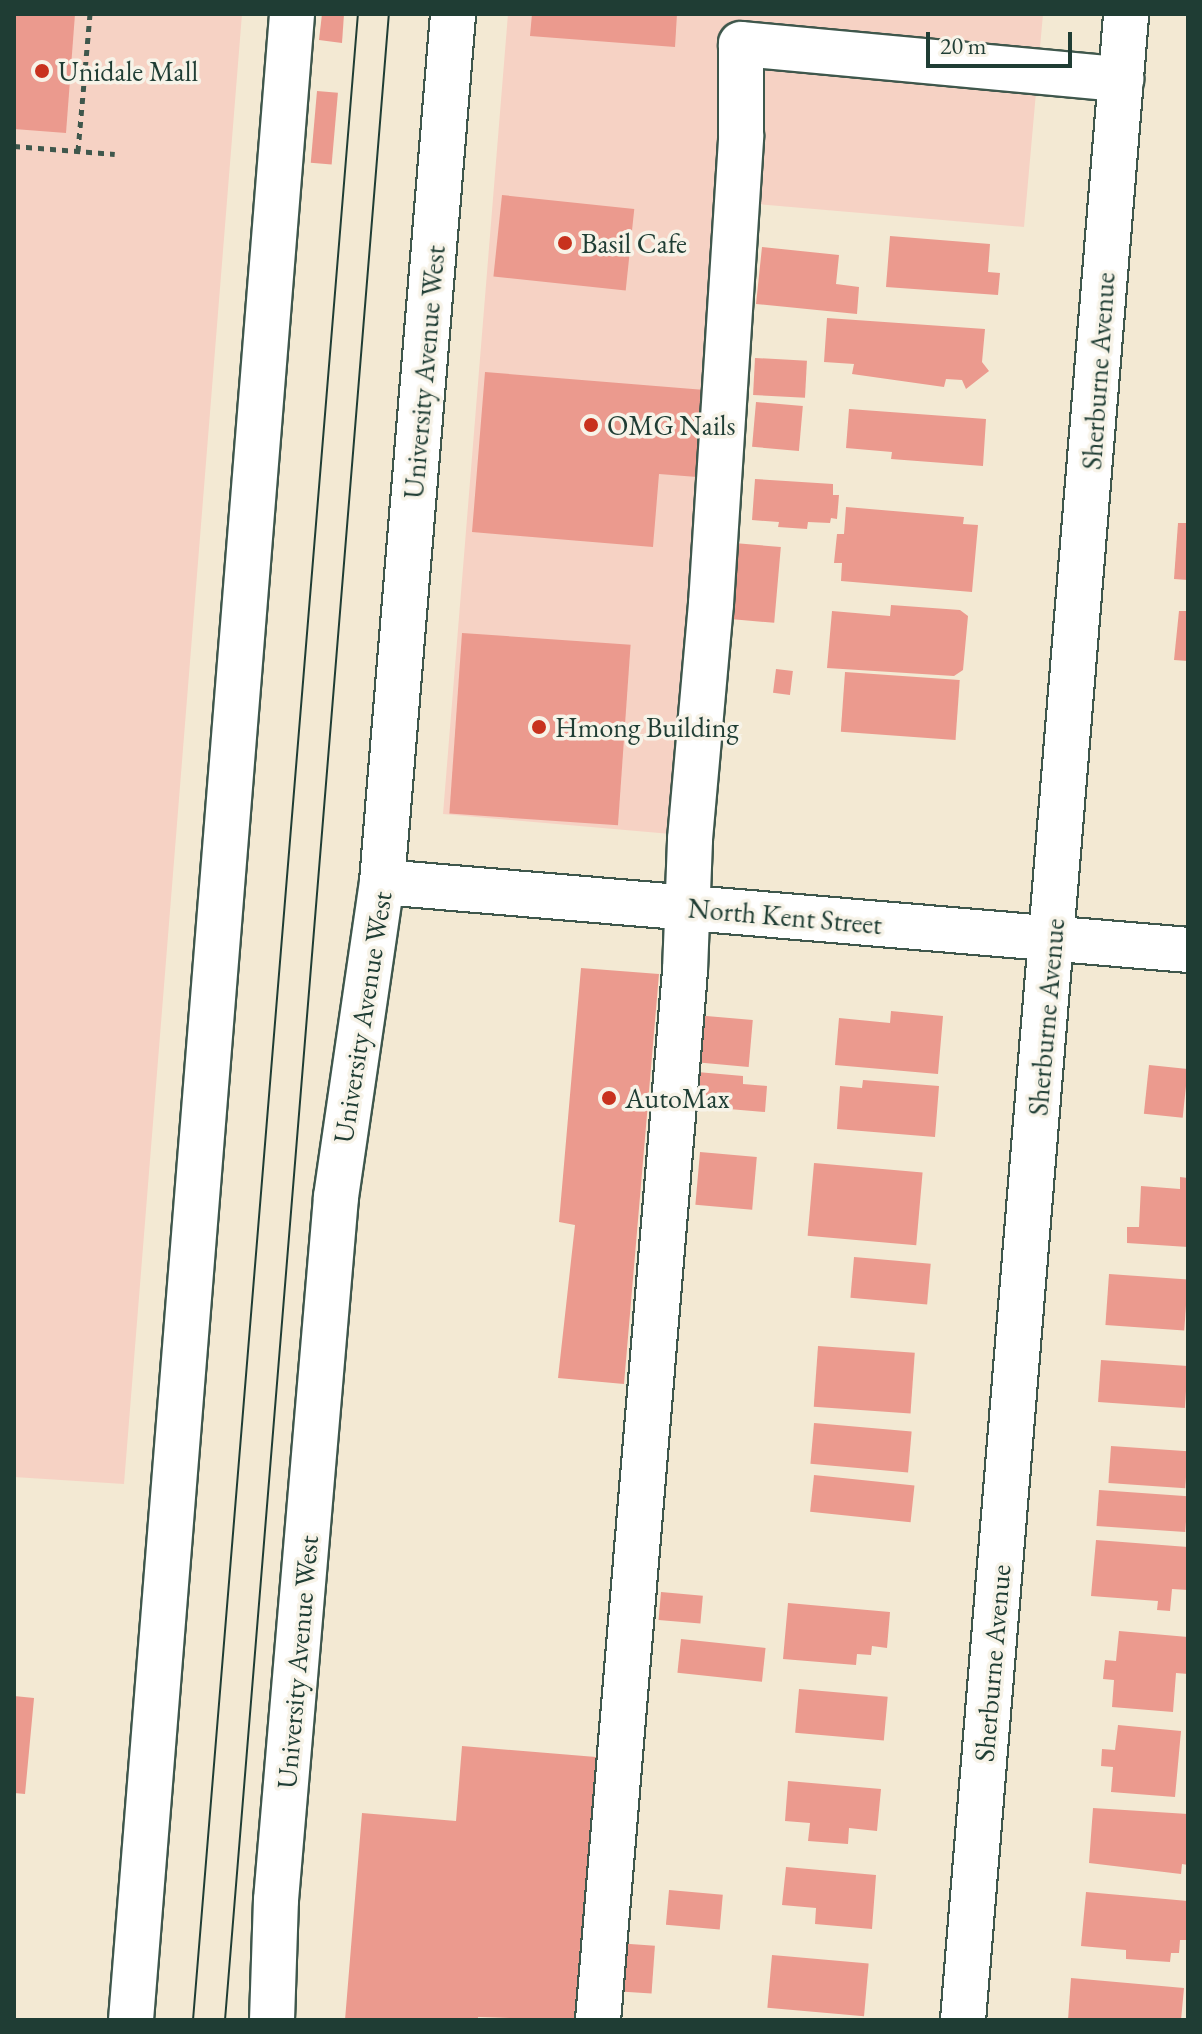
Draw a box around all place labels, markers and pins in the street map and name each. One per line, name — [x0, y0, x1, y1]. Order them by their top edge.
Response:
place label: Unidale Mall — [58, 54, 198, 88]
marker: Unidale Mall — [33, 62, 51, 80]
place label: Basil Cafe — [581, 226, 687, 260]
marker: Basil Cafe — [556, 234, 574, 252]
place label: OMG Nails — [607, 408, 736, 442]
marker: OMG Nails — [582, 416, 600, 434]
place label: Hmong Building — [555, 710, 739, 744]
marker: Hmong Building — [530, 718, 548, 736]
place label: AutoMax — [625, 1081, 730, 1115]
marker: AutoMax — [600, 1089, 618, 1107]

